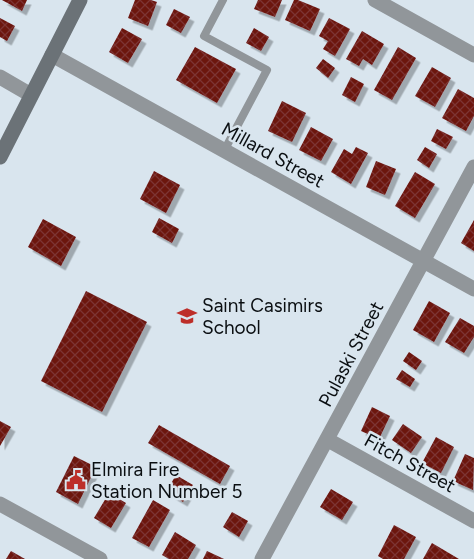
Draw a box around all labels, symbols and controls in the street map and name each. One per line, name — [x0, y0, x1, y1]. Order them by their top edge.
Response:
street label: Millard Street — [218, 117, 328, 193]
place label: Saint Casimirs School — [202, 294, 323, 339]
street label: Pulaski Street — [314, 297, 388, 411]
school or university icon: Saint Casimirs School — [176, 305, 198, 327]
street label: Fitch Street — [360, 429, 460, 497]
place label: Elmira Fire Station Number 5 — [91, 458, 242, 503]
public building icon: Elmira Fire Station Number 5 — [65, 469, 87, 491]

